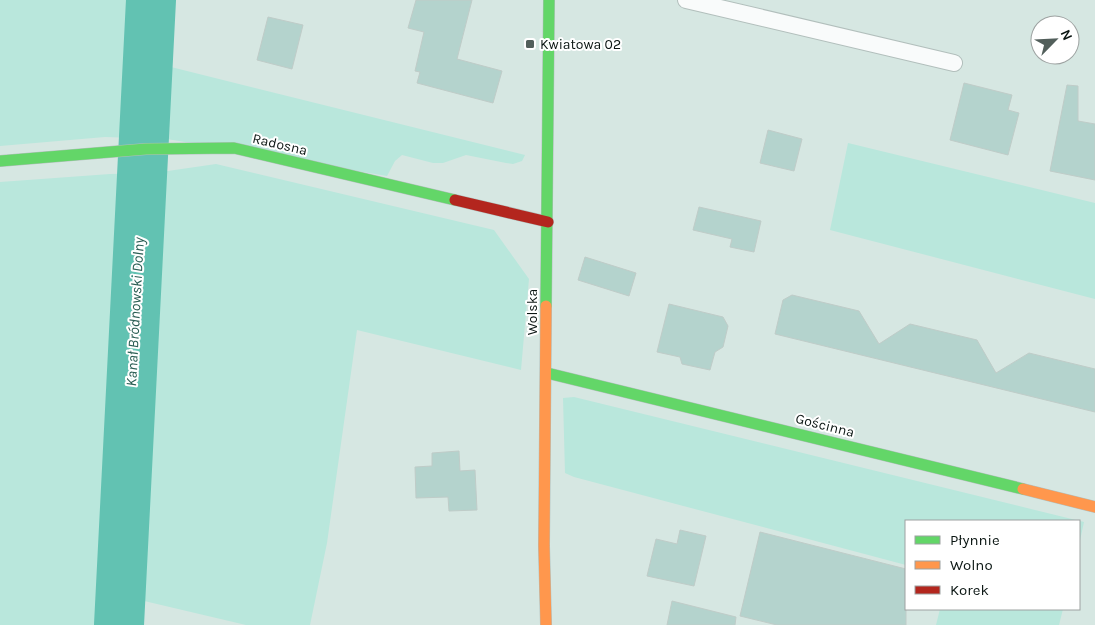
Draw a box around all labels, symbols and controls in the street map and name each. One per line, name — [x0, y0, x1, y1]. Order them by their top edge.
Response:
north arrow — [1030, 15, 1080, 65]
text: N — [1057, 27, 1076, 43]
place label: Kwiatowa 02 — [540, 36, 621, 53]
marker: Kwiatowa 02 — [524, 38, 536, 50]
street label: Radosna — [251, 130, 309, 159]
water label: Kanał Bródnowski Dolny — [122, 236, 148, 387]
street label: Wolska — [524, 289, 541, 335]
street label: Gościnna — [794, 410, 856, 441]
legend — [905, 520, 1080, 610]
text: Płynnie — [950, 531, 1000, 549]
text: Wolno — [950, 556, 993, 574]
text: Korek — [950, 581, 989, 599]

